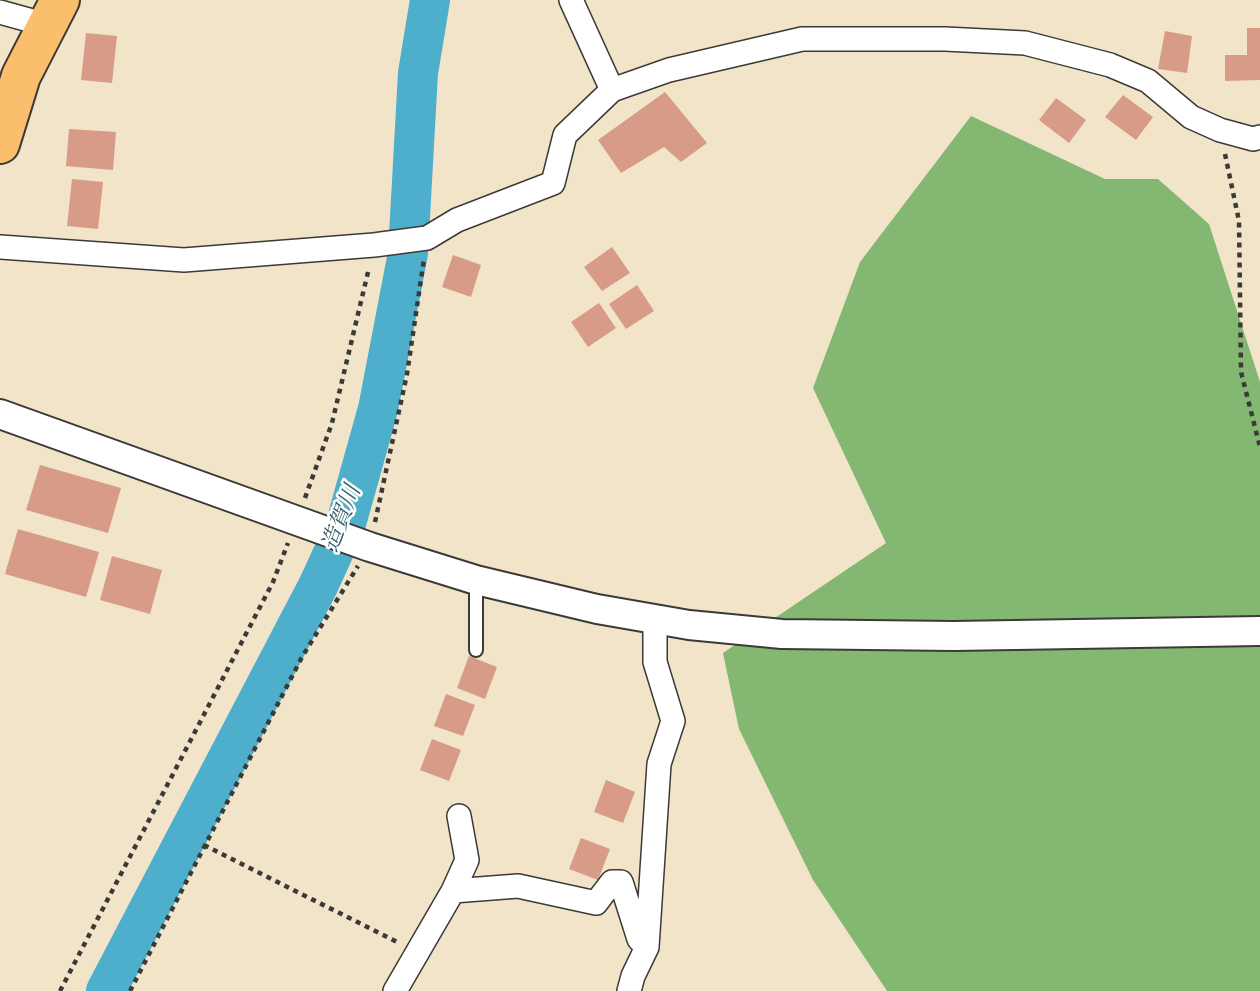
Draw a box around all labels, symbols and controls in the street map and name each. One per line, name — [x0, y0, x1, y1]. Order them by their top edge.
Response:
water label: 造賀川 — [318, 482, 368, 556]

